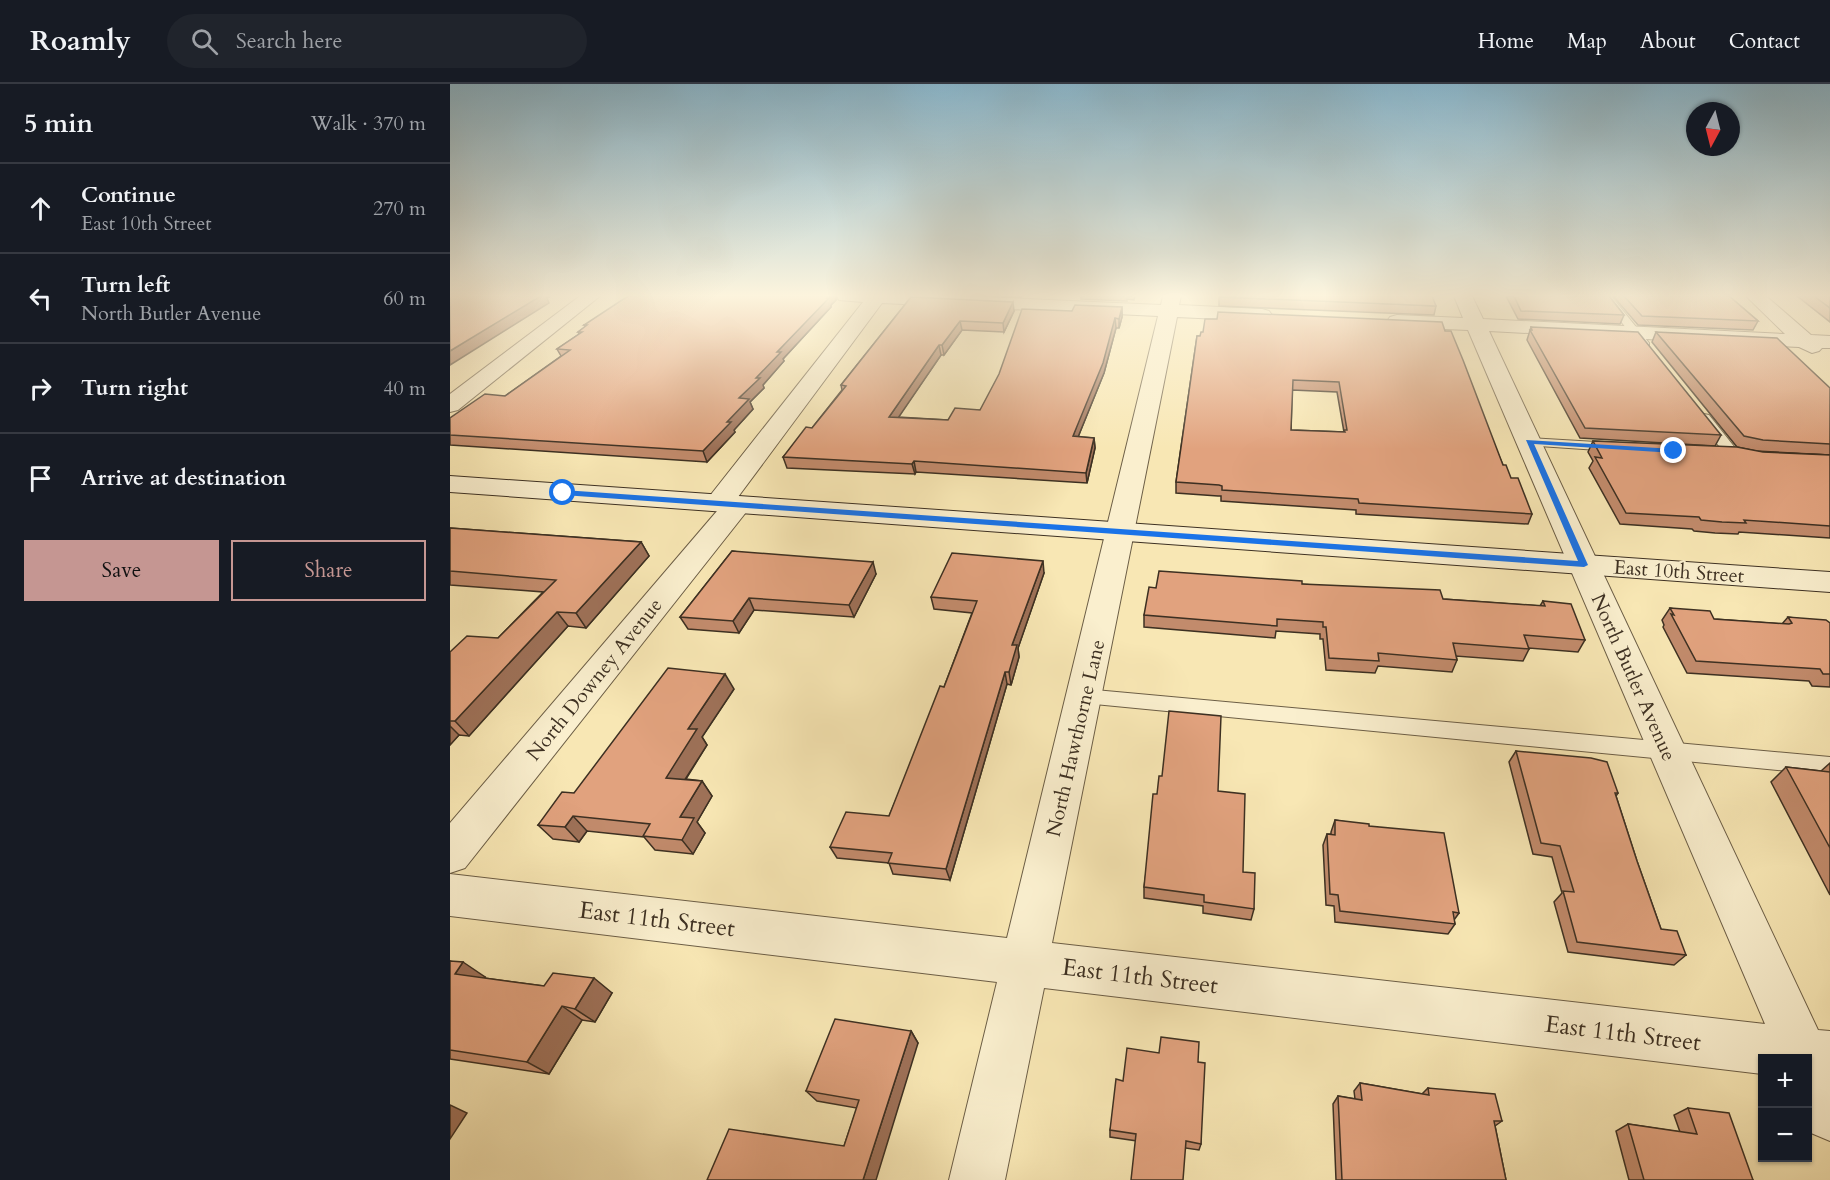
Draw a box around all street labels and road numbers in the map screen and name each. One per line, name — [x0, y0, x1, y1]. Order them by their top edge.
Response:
street label: East 10th Street — [1613, 553, 1746, 590]
street label: North Butler Avenue — [1585, 589, 1683, 765]
street label: North Downey Avenue — [520, 592, 668, 766]
street label: North Hawthorne Lane — [1040, 637, 1111, 839]
street label: East 11th Street — [577, 894, 737, 945]
street label: East 11th Street — [1060, 951, 1220, 1002]
street label: East 11th Street — [1543, 1008, 1703, 1059]

